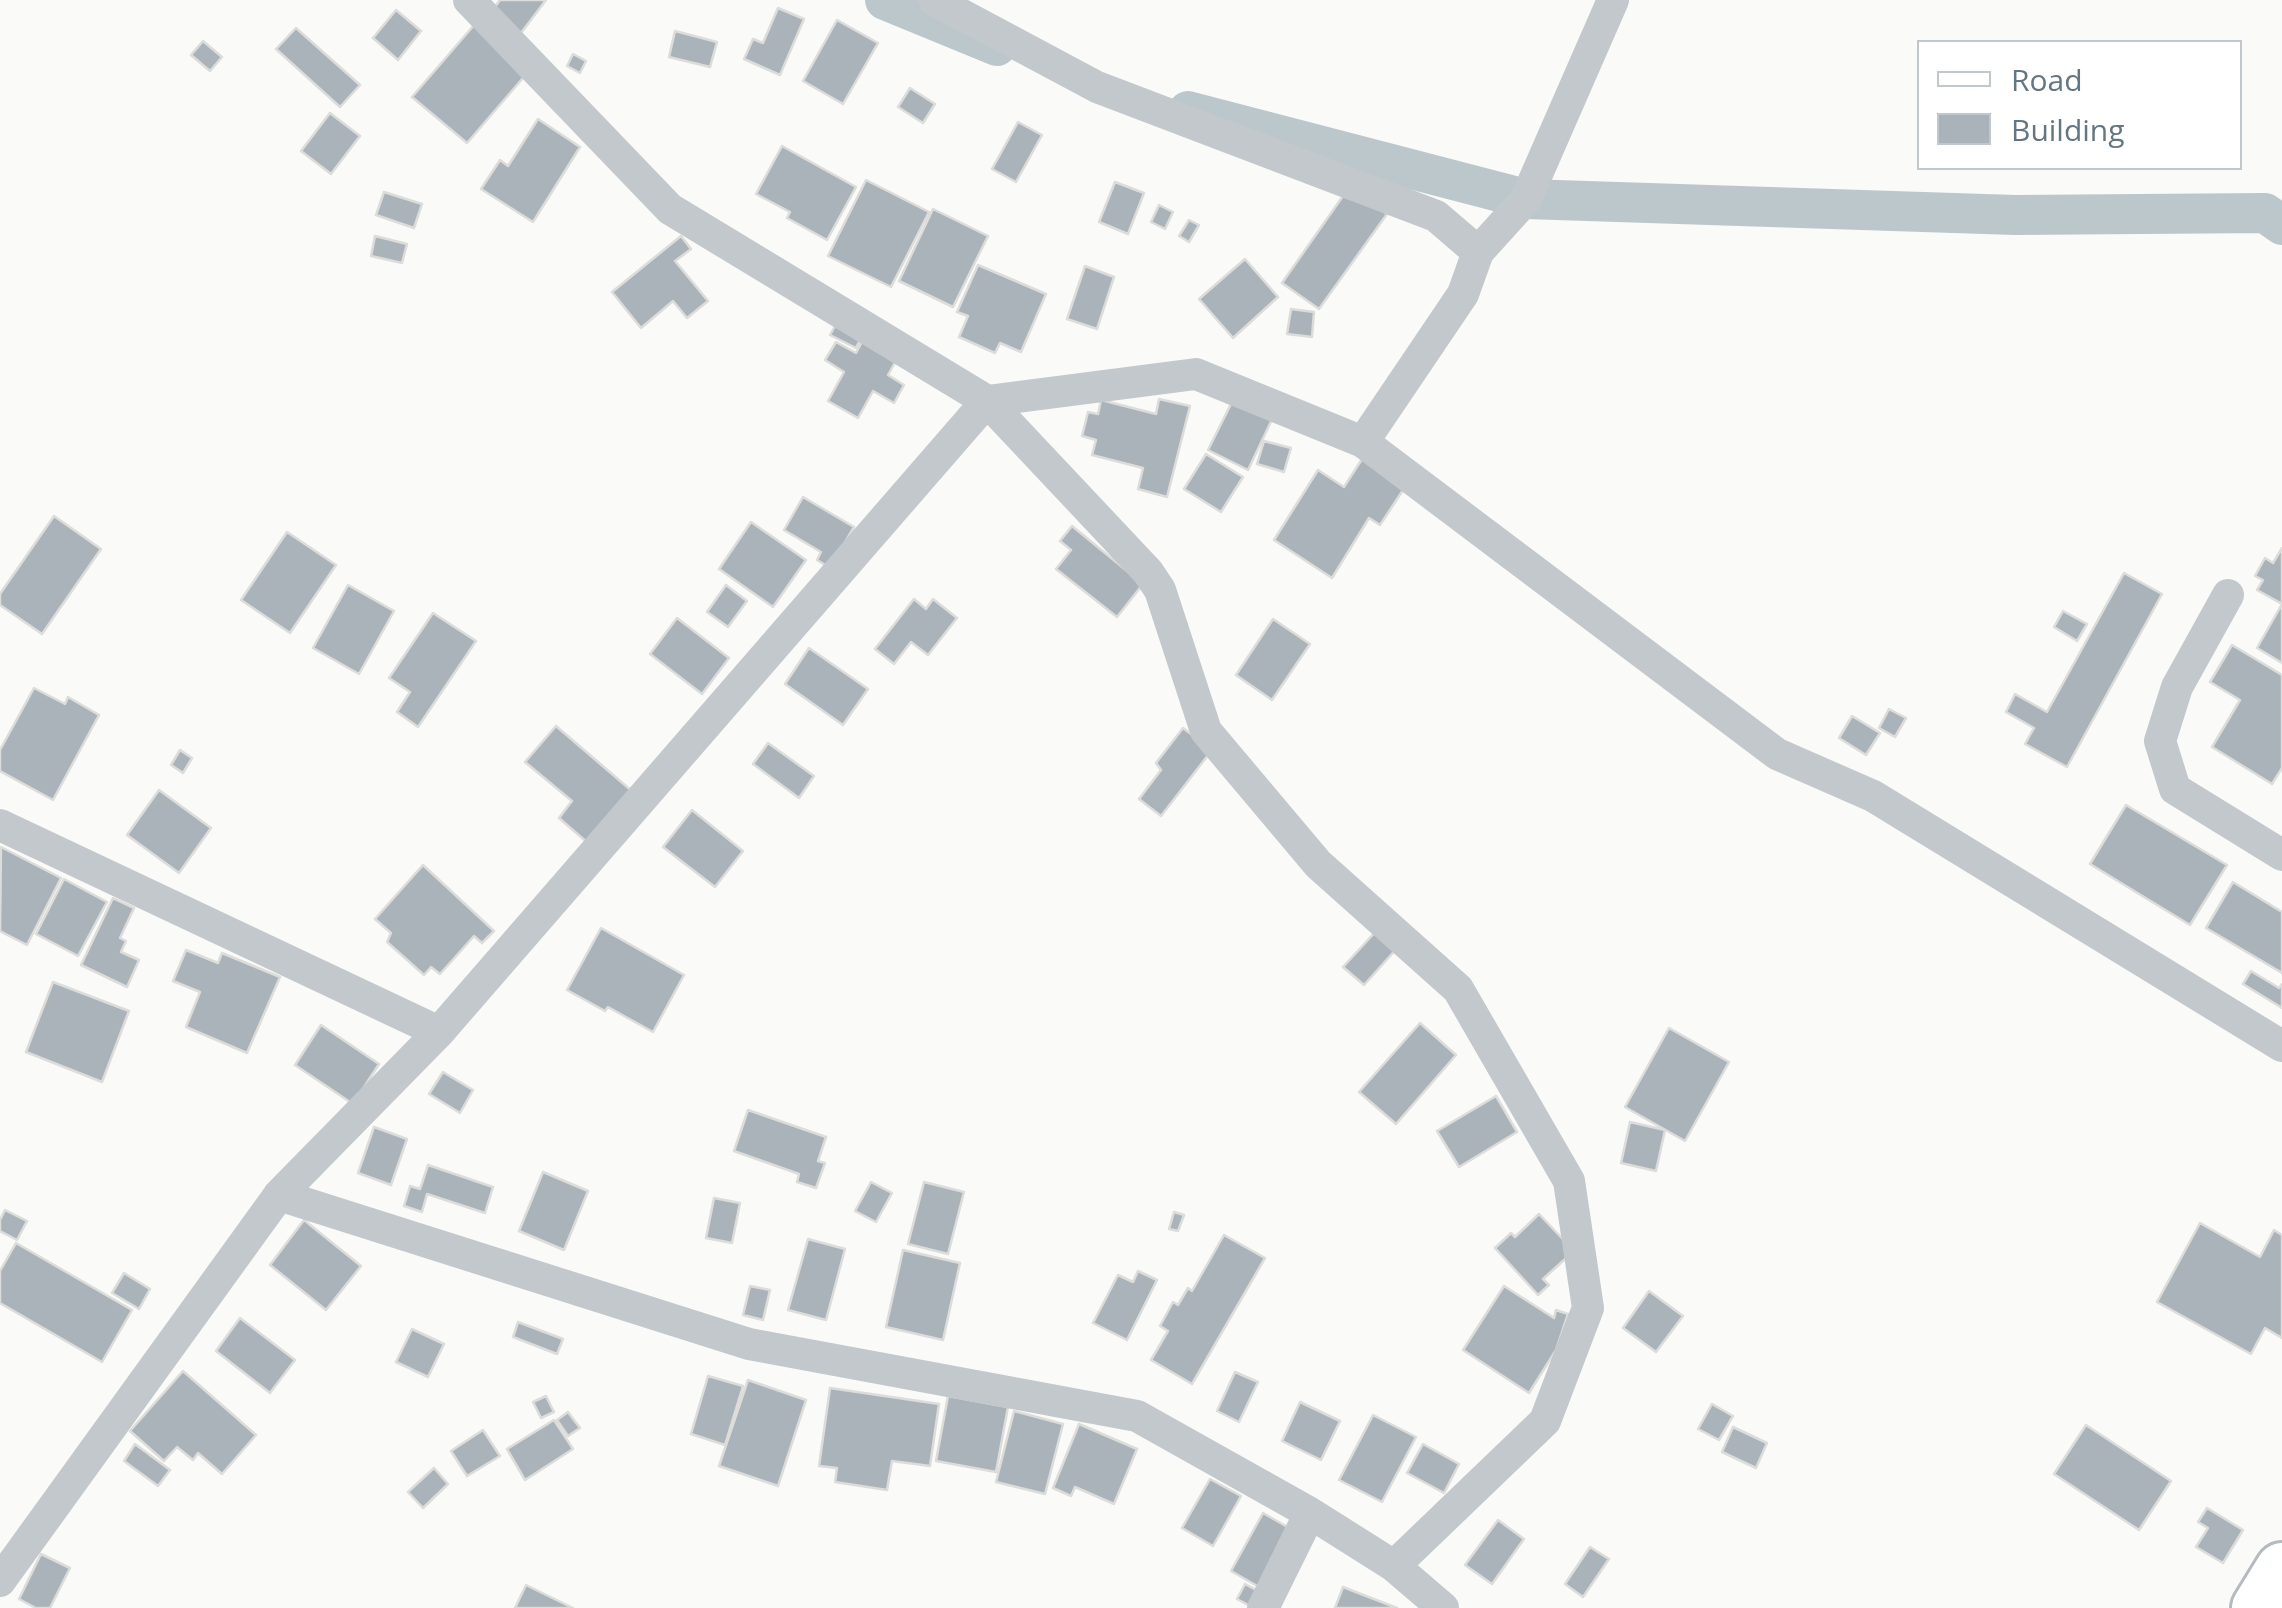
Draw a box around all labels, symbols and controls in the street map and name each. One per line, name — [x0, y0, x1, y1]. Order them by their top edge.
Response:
legend — [1917, 40, 2242, 170]
text: Road — [2011, 59, 2083, 100]
text: Building — [2011, 109, 2125, 150]

